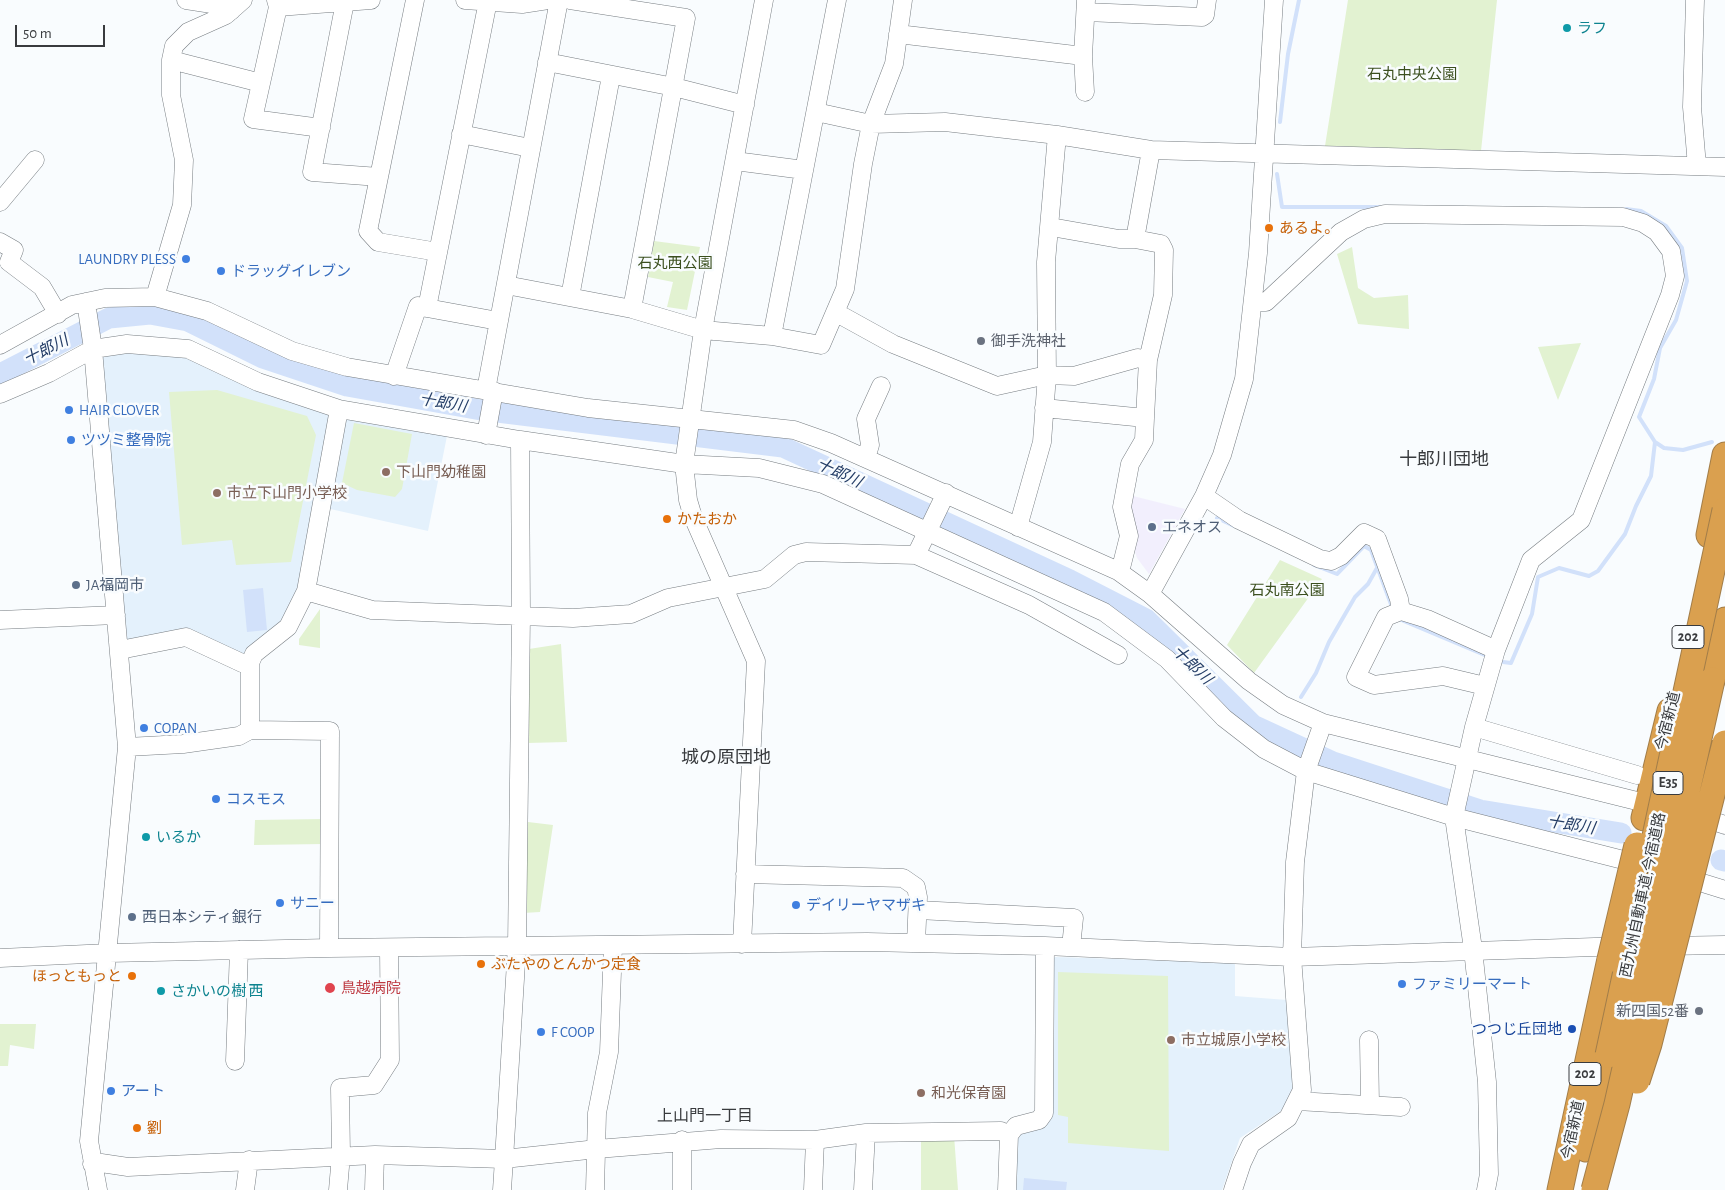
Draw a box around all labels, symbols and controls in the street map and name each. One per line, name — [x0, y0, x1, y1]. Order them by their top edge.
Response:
scale bar — [18, 15, 108, 47]
place label: ラフ — [1577, 19, 1607, 37]
marker: ラフ — [1561, 22, 1573, 34]
text: 50 m — [23, 26, 52, 41]
park label: 石丸中央公園 — [1367, 65, 1457, 83]
place label: あるよ。 — [1279, 219, 1339, 237]
marker: あるよ。 — [1263, 222, 1275, 234]
place label: LAUNDRY PLESS — [78, 250, 176, 268]
marker: LAUNDRY PLESS — [180, 253, 192, 265]
park label: 石丸西公園 — [638, 254, 712, 272]
place label: ドラッグイレブン — [231, 262, 351, 280]
marker: ドラッグイレブン — [215, 265, 227, 277]
water label: 十郎川 — [20, 331, 72, 369]
place label: 御手洗神社 — [991, 332, 1066, 350]
marker: 御手洗神社 — [975, 335, 987, 347]
water label: 十郎川 — [418, 389, 468, 417]
place label: HAIR CLOVER — [79, 401, 160, 419]
marker: HAIR CLOVER — [63, 404, 75, 416]
place label: ツツミ整骨院 — [81, 431, 171, 449]
marker: ツツミ整骨院 — [65, 434, 77, 446]
district label: 十郎川団地 — [1399, 449, 1489, 471]
water label: 十郎川 — [813, 454, 865, 492]
place label: 下山門幼稚園 — [396, 463, 486, 481]
marker: 下山門幼稚園 — [380, 466, 392, 478]
place label: 市立下山門小学校 — [227, 484, 347, 502]
marker: 市立下山門小学校 — [211, 487, 223, 499]
place label: かたおか — [677, 510, 737, 528]
marker: かたおか — [661, 513, 673, 525]
place label: エネオス — [1162, 518, 1222, 536]
marker: エネオス — [1146, 521, 1158, 533]
place label: JA福岡市 — [86, 576, 144, 594]
marker: JA福岡市 — [70, 579, 82, 591]
park label: 石丸南公園 — [1250, 581, 1324, 599]
road number: 202 — [1672, 626, 1704, 649]
water label: 十郎川 — [1168, 641, 1216, 689]
street label: 今宿新道 — [1652, 690, 1684, 752]
place label: COPAN — [154, 719, 197, 737]
marker: COPAN — [138, 722, 150, 734]
district label: 城の原団地 — [681, 747, 771, 769]
road number: E35 — [1653, 771, 1683, 794]
place label: コスモス — [226, 790, 286, 808]
marker: コスモス — [210, 793, 222, 805]
street label: 西九州自動車道;今宿道路 — [1617, 811, 1669, 979]
water label: 十郎川 — [1546, 812, 1596, 838]
place label: いるか — [156, 828, 201, 846]
marker: いるか — [140, 831, 152, 843]
place label: サニー — [290, 894, 335, 912]
place label: デイリーヤマザキ — [806, 896, 926, 914]
marker: サニー — [274, 897, 286, 909]
marker: デイリーヤマザキ — [790, 899, 802, 911]
place label: 西日本シティ銀行 — [142, 908, 262, 926]
marker: 西日本シティ銀行 — [126, 911, 138, 923]
place label: ぶたやのとんかつ定食 — [491, 955, 641, 973]
marker: ぶたやのとんかつ定食 — [475, 958, 487, 970]
place label: ほっともっと — [32, 967, 122, 985]
marker: ほっともっと — [126, 970, 138, 982]
place label: ファミリーマート — [1412, 975, 1532, 993]
marker: ファミリーマート — [1396, 978, 1408, 990]
place label: 鳥越病院 — [341, 979, 401, 997]
marker: 鳥越病院 — [323, 981, 337, 995]
place label: さかいの樹 西 — [171, 982, 263, 1000]
marker: さかいの樹 西 — [155, 985, 167, 997]
place label: 新四国52番 — [1616, 1002, 1689, 1020]
marker: 新四国52番 — [1693, 1005, 1705, 1017]
place label: つつじ丘団地 — [1472, 1020, 1562, 1038]
place label: F COOP — [551, 1023, 595, 1041]
marker: つつじ丘団地 — [1566, 1023, 1578, 1035]
marker: F COOP — [535, 1026, 547, 1038]
place label: 市立城原小学校 — [1181, 1031, 1286, 1049]
marker: 市立城原小学校 — [1165, 1034, 1177, 1046]
road number: 202 — [1569, 1062, 1601, 1086]
place label: アート — [121, 1082, 165, 1100]
place label: 和光保育園 — [931, 1084, 1006, 1102]
marker: アート — [105, 1085, 117, 1097]
marker: 和光保育園 — [915, 1087, 927, 1099]
street label: 今宿新道 — [1558, 1099, 1588, 1161]
district label: 上山門一丁目 — [657, 1106, 753, 1126]
place label: 劉 — [147, 1119, 162, 1137]
marker: 劉 — [131, 1122, 143, 1134]

